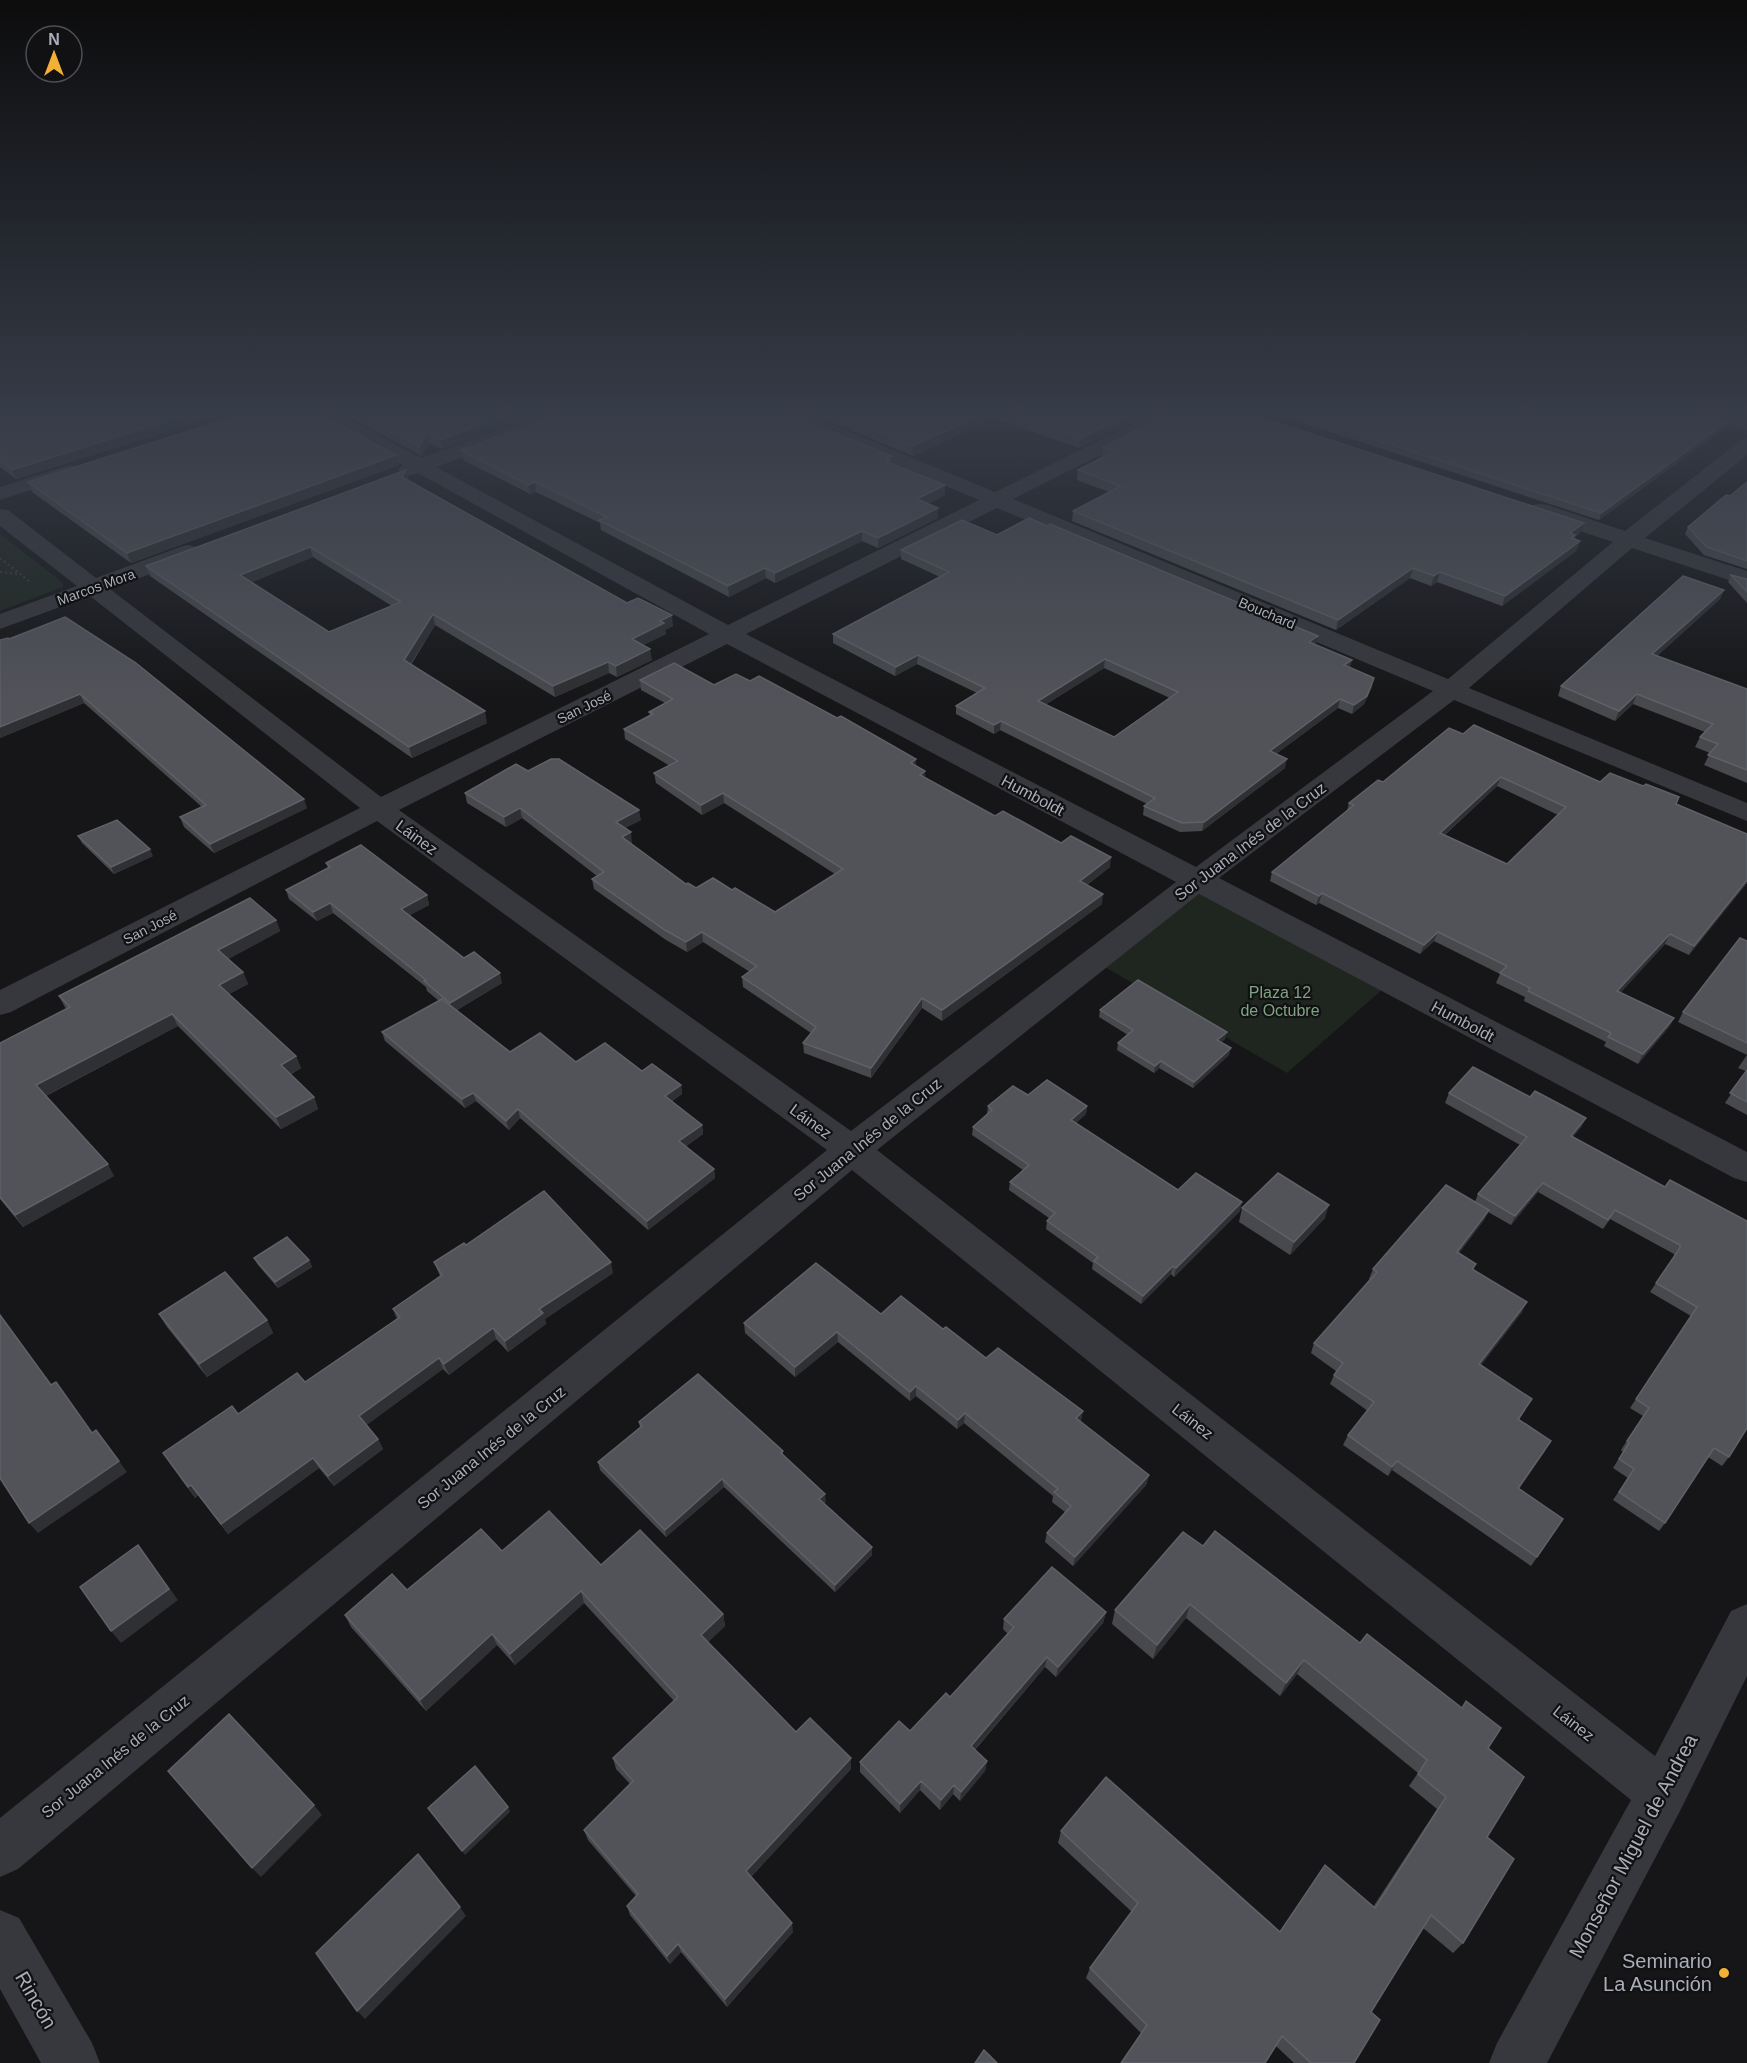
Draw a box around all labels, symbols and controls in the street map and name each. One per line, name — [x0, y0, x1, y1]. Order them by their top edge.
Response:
north arrow — [24, 24, 84, 84]
text: N — [48, 31, 60, 48]
street label: Marcos Mora — [55, 565, 137, 608]
street label: Bouchard — [1236, 594, 1298, 632]
street label: San José — [554, 687, 614, 727]
street label: Humboldt — [999, 772, 1067, 819]
street label: Sor Juana Inés de la Cruz — [1171, 779, 1329, 904]
street label: Láinez — [393, 817, 441, 858]
street label: San José — [120, 907, 180, 947]
park label: Plaza 12 de Octubre — [1240, 984, 1320, 1019]
street label: Humboldt — [1429, 998, 1497, 1045]
street label: Sor Juana Inés de la Cruz — [790, 1075, 945, 1204]
street label: Láinez — [787, 1101, 835, 1142]
street label: Sor Juana Inés de la Cruz — [414, 1383, 569, 1512]
street label: Láinez — [1169, 1400, 1217, 1443]
street label: Sor Juana Inés de la Cruz — [38, 1692, 193, 1821]
street label: Láinez — [1550, 1702, 1598, 1745]
street label: Monseñor Miguel de Andrea — [1565, 1730, 1702, 1962]
place label: Seminario La Asunción — [1603, 1950, 1712, 1995]
marker: Seminario La Asunción — [1717, 1966, 1731, 1980]
street label: Rincón — [11, 1968, 61, 2032]

